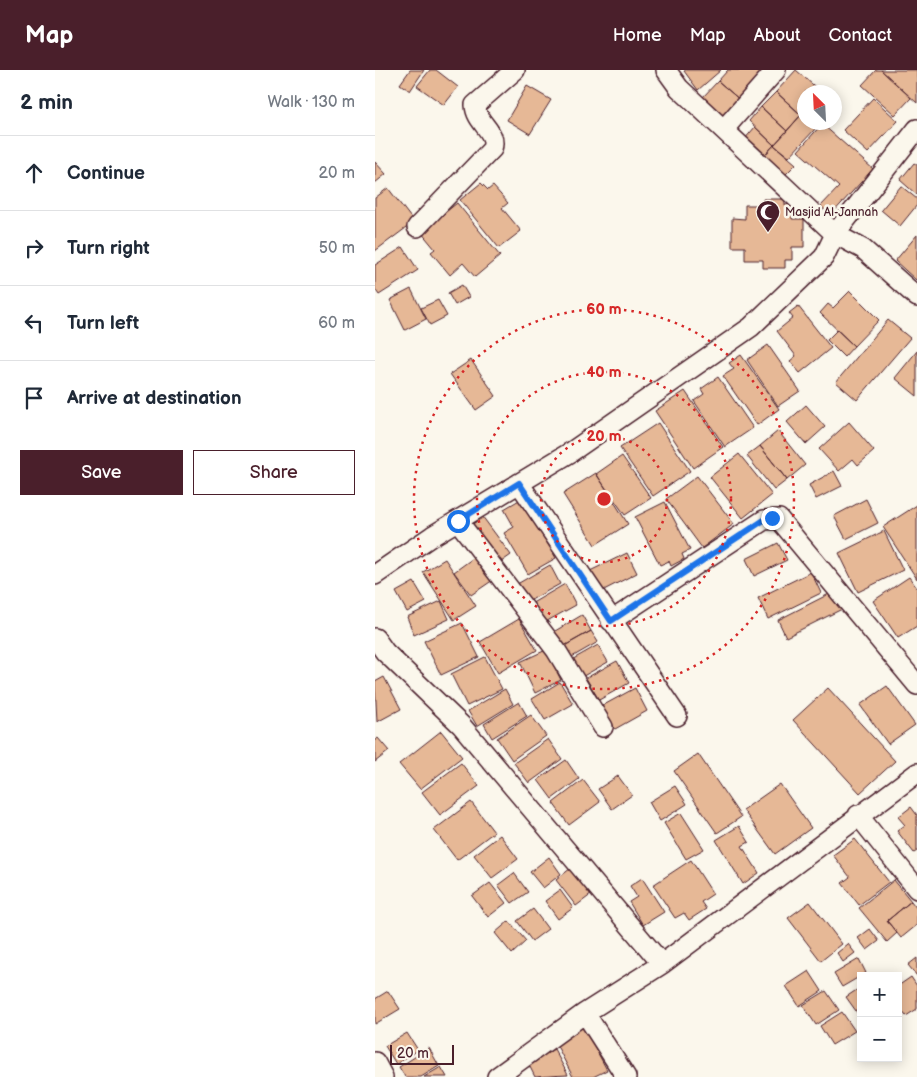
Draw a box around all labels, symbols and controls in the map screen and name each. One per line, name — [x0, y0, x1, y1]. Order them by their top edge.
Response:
text: Map — [25, 21, 73, 50]
text: Home — [613, 25, 662, 46]
text: Map — [690, 25, 726, 46]
text: About — [754, 25, 801, 46]
text: Contact — [829, 25, 892, 46]
north arrow — [797, 85, 842, 130]
text: 2 min — [20, 90, 73, 115]
text: Walk · 130 m — [267, 93, 355, 112]
icon: ahead — [20, 159, 48, 187]
text: Continue — [67, 162, 145, 185]
text: 20 m — [319, 164, 355, 183]
mosque icon: Masjid Al-Jannah — [755, 199, 781, 233]
place label: Masjid Al-Jannah — [785, 205, 878, 220]
icon: right — [20, 234, 48, 262]
text: Turn right — [67, 237, 150, 260]
text: 50 m — [319, 239, 355, 258]
text: 60 m — [586, 300, 622, 319]
icon: left — [20, 309, 48, 337]
text: Turn left — [67, 312, 139, 335]
text: 60 m — [318, 314, 355, 333]
text: 40 m — [586, 363, 622, 382]
icon: arrive — [20, 384, 48, 412]
text: Arrive at destination — [67, 387, 242, 410]
text: 20 m — [587, 427, 622, 446]
button: Save — [20, 450, 183, 495]
button: Share — [193, 450, 355, 495]
centre of rings — [595, 490, 613, 508]
route end — [761, 507, 784, 530]
route start — [447, 510, 470, 533]
map controls — [857, 972, 902, 1062]
button: + — [857, 972, 902, 1017]
button: − — [857, 1017, 902, 1062]
scale bar — [390, 1042, 454, 1065]
text: 20 m — [397, 1045, 429, 1062]

